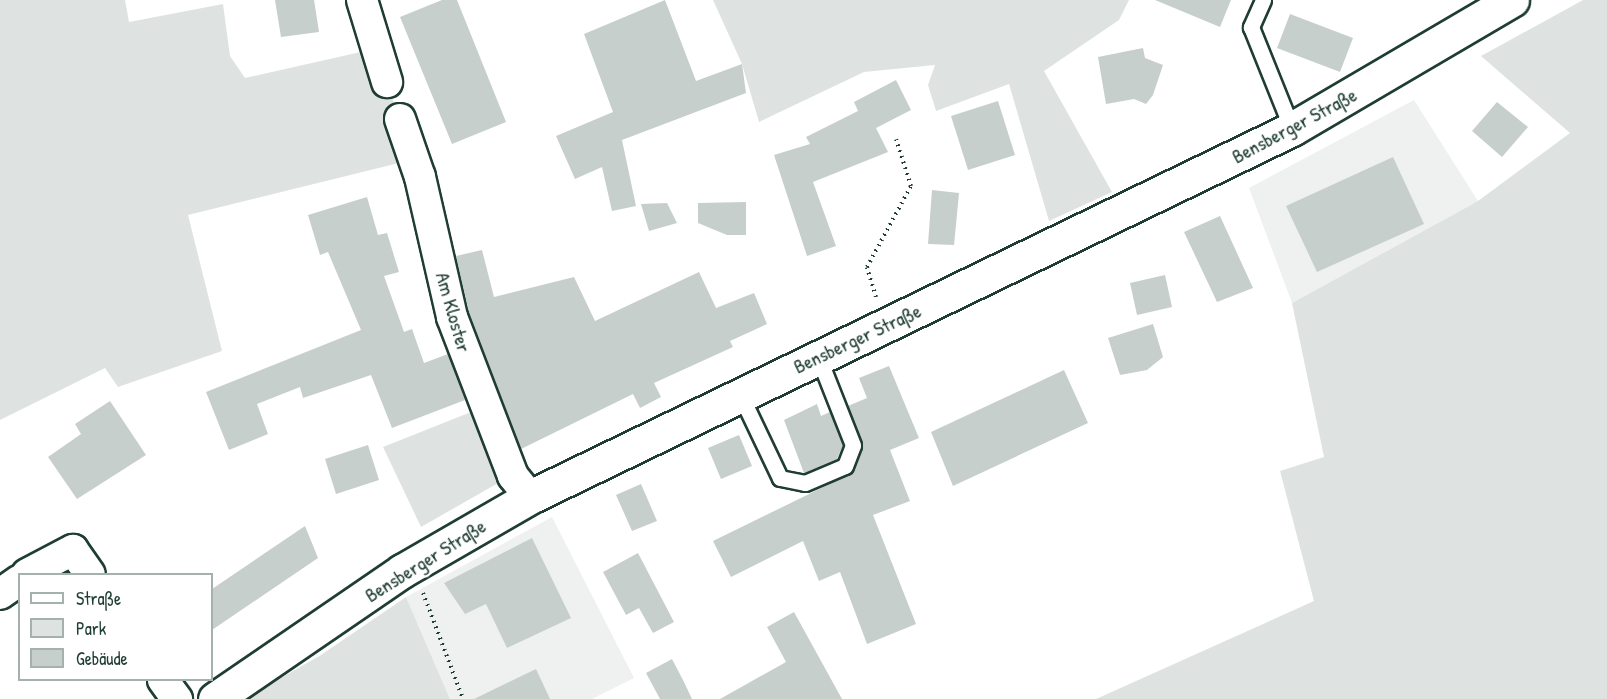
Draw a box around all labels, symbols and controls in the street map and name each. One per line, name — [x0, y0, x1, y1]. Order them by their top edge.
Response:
street label: Bensberger Straße — [1227, 82, 1361, 168]
street label: Am Kloster — [431, 269, 477, 355]
street label: Bensberger Straße — [789, 298, 925, 378]
street label: Bensberger Straße — [360, 513, 490, 607]
legend — [18, 573, 213, 681]
text: Straße — [76, 586, 121, 611]
text: Park — [76, 616, 106, 641]
text: Gebäude — [76, 646, 128, 671]

